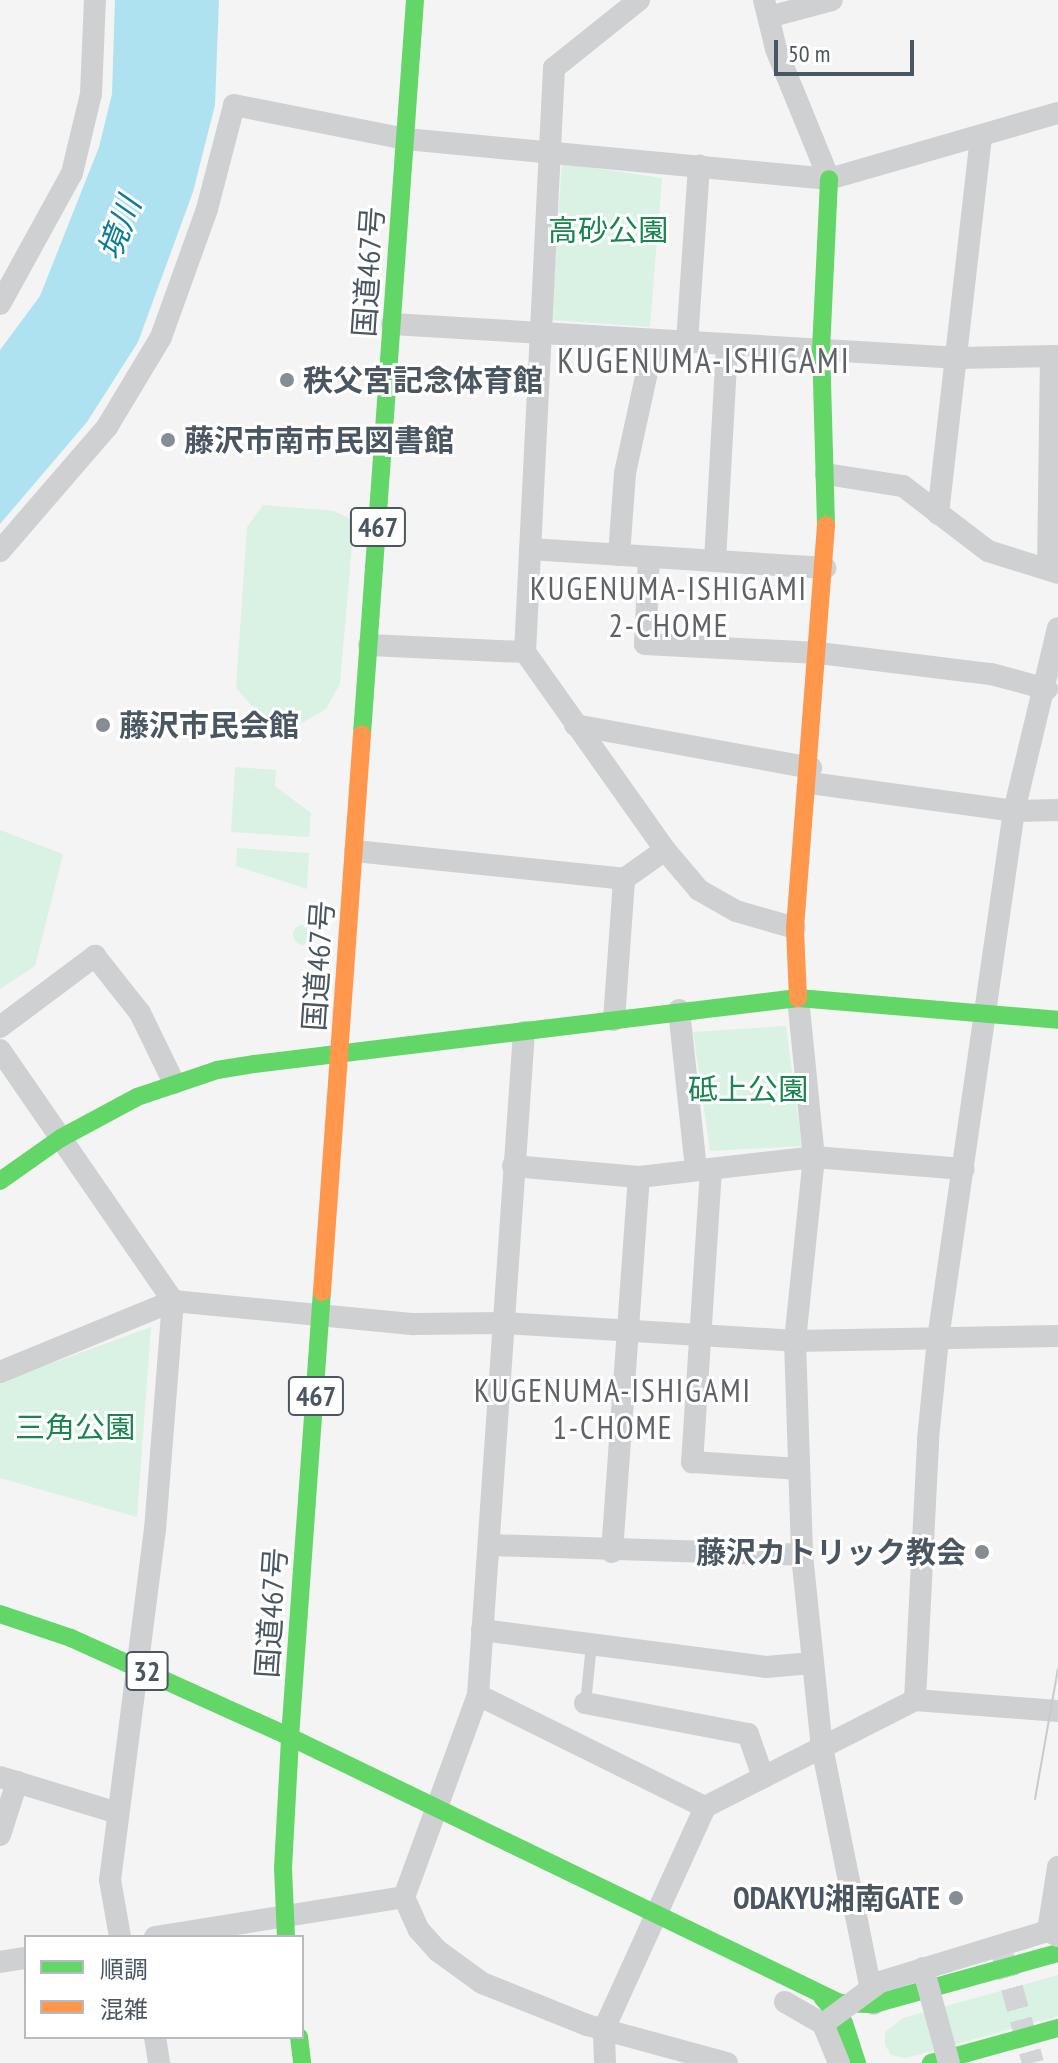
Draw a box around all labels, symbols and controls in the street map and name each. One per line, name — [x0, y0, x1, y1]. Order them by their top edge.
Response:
scale bar — [778, 24, 918, 74]
text: 50 m — [788, 38, 830, 69]
water label: 境川 — [90, 191, 148, 265]
street label: 国道467号 — [345, 206, 391, 338]
park label: 高砂公園 — [548, 212, 668, 248]
district label: KUGENUMA-ISHIGAMI — [557, 341, 851, 381]
place label: 秩父宮記念体育館 — [303, 362, 543, 398]
marker: 秩父宮記念体育館 — [278, 371, 296, 389]
place label: 藤沢市南市民図書館 — [184, 422, 454, 458]
marker: 藤沢市南市民図書館 — [159, 431, 177, 449]
road number: 467 — [348, 503, 408, 551]
district label: KUGENUMA-ISHIGAMI 2-CHOME — [530, 570, 808, 645]
place label: 藤沢市民会館 — [119, 707, 299, 743]
marker: 藤沢市民会館 — [94, 716, 112, 734]
street label: 国道467号 — [295, 900, 341, 1032]
park label: 砥上公園 — [688, 1071, 808, 1107]
road number: 467 — [286, 1372, 346, 1420]
district label: KUGENUMA-ISHIGAMI 1-CHOME — [474, 1372, 752, 1447]
park label: 三角公園 — [15, 1409, 135, 1445]
place label: 藤沢カトリック教会 — [696, 1534, 966, 1570]
marker: 藤沢カトリック教会 — [973, 1543, 991, 1561]
street label: 国道467号 — [248, 1547, 294, 1679]
road number: 32 — [125, 1647, 169, 1695]
place label: ODAKYU湘南GATE — [733, 1880, 940, 1916]
marker: ODAKYU湘南GATE — [947, 1889, 965, 1907]
legend — [24, 1935, 304, 2039]
text: 順調 — [100, 1954, 148, 1985]
text: 混雑 — [100, 1994, 148, 2025]

